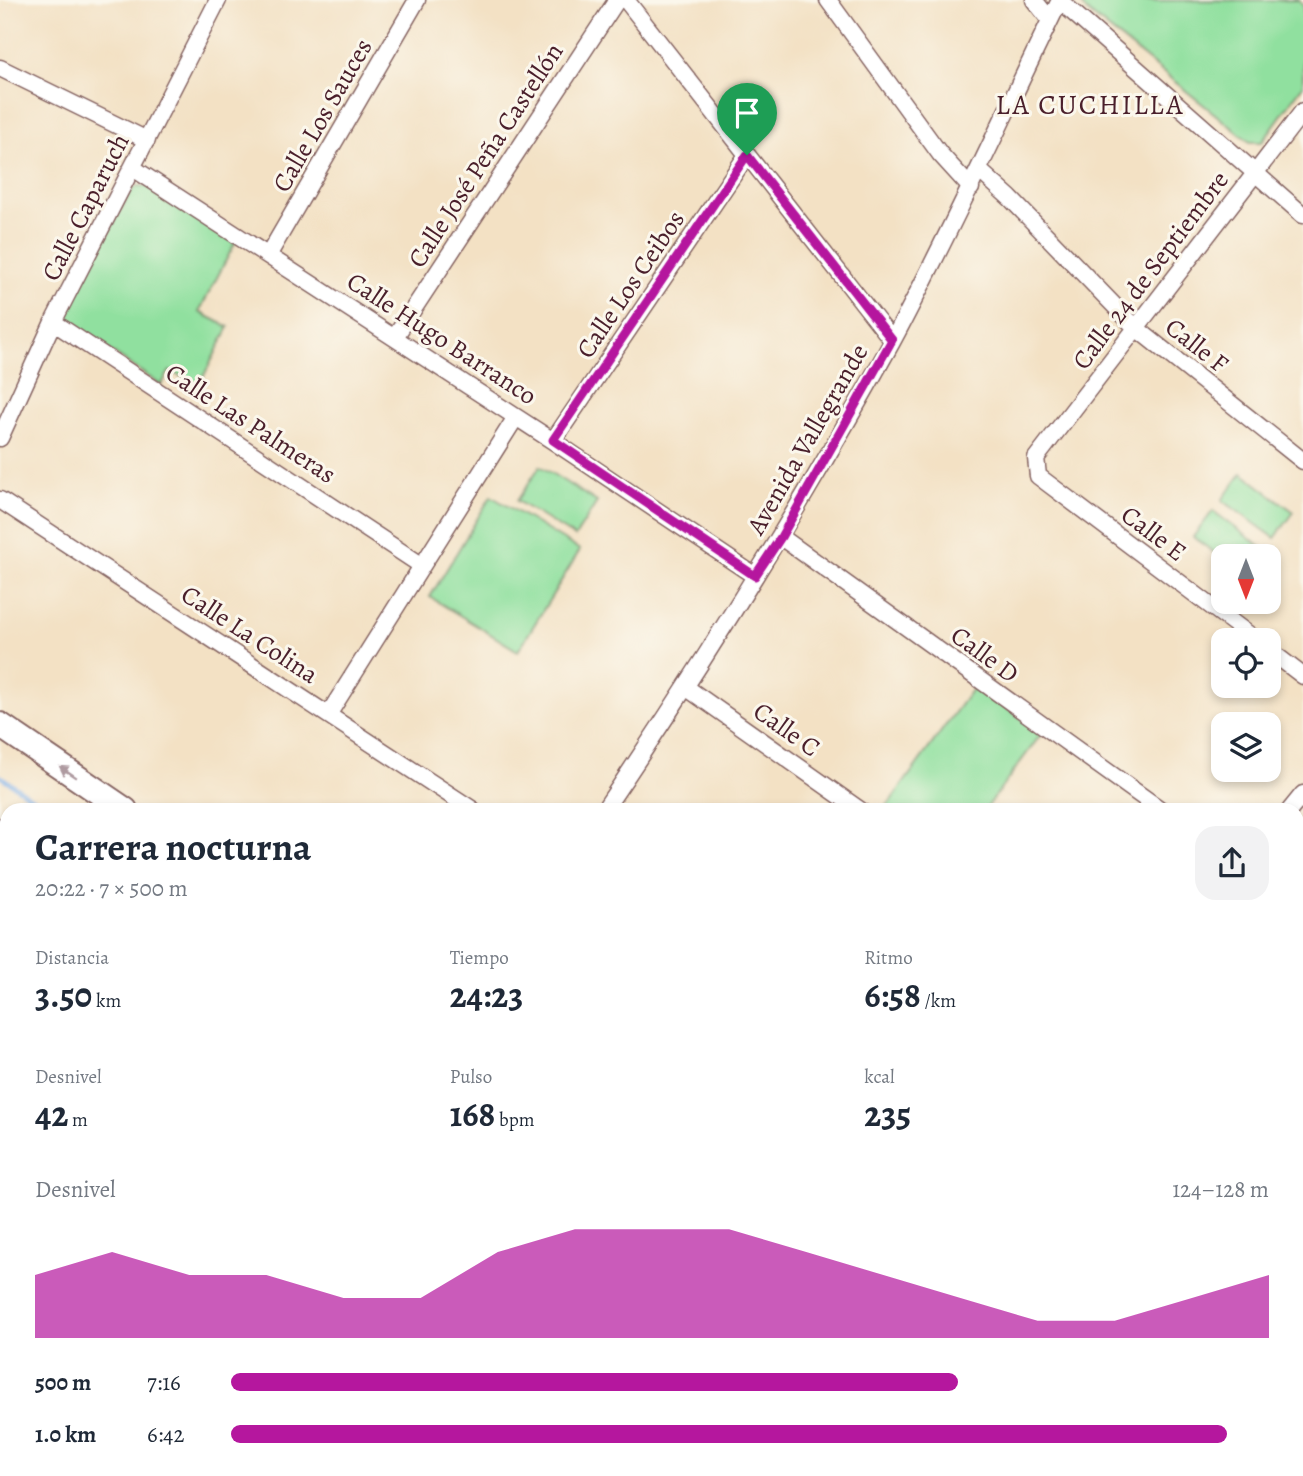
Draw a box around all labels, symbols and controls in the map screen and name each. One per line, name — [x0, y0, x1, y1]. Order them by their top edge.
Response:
street label: Calle Los Sauces — [264, 32, 381, 198]
street label: Calle José Peña Castellón — [400, 36, 571, 274]
pin — [717, 83, 777, 155]
district label: LA CUCHILLA — [995, 86, 1185, 124]
icon: arrive — [728, 94, 766, 132]
street label: Calle Caparuch — [33, 127, 138, 287]
street label: Calle 24 de Septiembre — [1064, 164, 1237, 377]
street label: Calle Los Ceibos — [568, 204, 693, 365]
street label: Calle Hugo Barranco — [340, 264, 544, 413]
street label: Calle F — [1158, 310, 1236, 381]
street label: Avenida Vallegrande — [738, 337, 876, 542]
street label: Calle Las Palmeras — [159, 355, 343, 492]
street label: Calle E — [1114, 497, 1193, 569]
north arrow — [1211, 544, 1281, 614]
map controls — [1211, 544, 1281, 782]
street label: Calle La Colina — [174, 577, 325, 692]
street label: Calle D — [944, 618, 1026, 691]
button: locate — [1211, 628, 1281, 698]
street label: Calle C — [746, 694, 827, 765]
button: layers — [1211, 712, 1281, 782]
one-way arrow — [59, 766, 78, 779]
text: Carrera nocturna — [35, 821, 311, 873]
button: share — [1195, 826, 1269, 900]
text: 20:22 · 7 × 500 m — [35, 873, 188, 904]
text: Distancia — [35, 945, 109, 971]
text: Tiempo — [450, 945, 509, 971]
text: Ritmo — [864, 945, 913, 971]
text: 3.50 — [35, 971, 92, 1019]
text: 24:23 — [450, 971, 523, 1019]
text: 6:58 — [864, 971, 921, 1019]
text: km — [92, 988, 121, 1014]
text: /km — [921, 988, 956, 1014]
text: Desnivel — [35, 1064, 102, 1090]
text: Pulso — [450, 1064, 492, 1090]
text: kcal — [864, 1064, 895, 1090]
text: 42 — [35, 1090, 68, 1138]
text: 168 — [450, 1090, 495, 1138]
text: 235 — [864, 1090, 911, 1138]
text: m — [68, 1107, 88, 1133]
text: bpm — [495, 1107, 535, 1133]
text: Desnivel — [35, 1174, 116, 1205]
text: 124–128 m — [1172, 1174, 1269, 1205]
text: 500 m — [35, 1367, 91, 1398]
text: 7:16 — [147, 1367, 181, 1398]
text: 1.0 km — [35, 1419, 96, 1450]
text: 6:42 — [147, 1419, 184, 1450]

